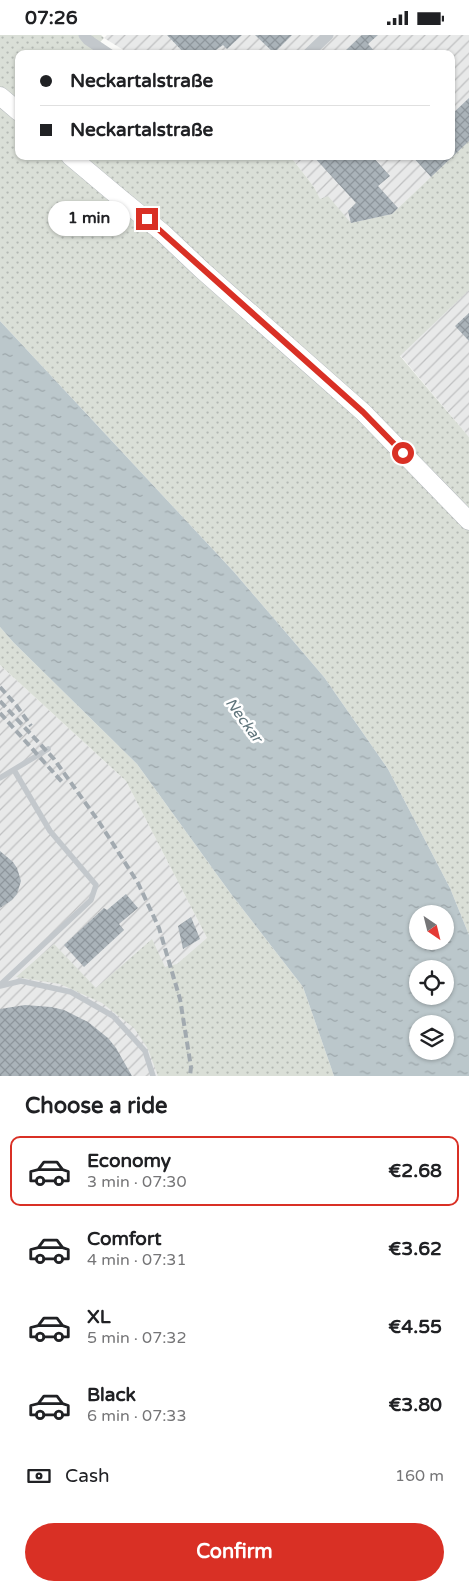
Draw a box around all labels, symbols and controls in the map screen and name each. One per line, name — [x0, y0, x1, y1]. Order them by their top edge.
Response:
text: 07:26 — [25, 7, 78, 29]
text: Neckartalstraße — [70, 70, 213, 92]
text: Neckartalstraße — [70, 119, 213, 141]
callout: 1 min — [47, 201, 130, 237]
text: 1 min — [68, 208, 110, 228]
route end — [136, 208, 158, 230]
route start — [392, 442, 414, 464]
water label: Neckar — [222, 694, 267, 748]
north arrow — [409, 905, 454, 950]
map controls — [409, 905, 454, 1060]
button: locate — [409, 960, 454, 1005]
button: layers — [409, 1015, 454, 1060]
text: Choose a ride — [25, 1093, 168, 1119]
icon: car — [27, 1149, 72, 1194]
text: Economy — [87, 1150, 171, 1172]
text: €2.68 — [388, 1160, 442, 1182]
text: 3 min · 07:30 — [87, 1172, 186, 1192]
icon: car — [27, 1227, 72, 1272]
text: Comfort — [87, 1228, 161, 1250]
text: €3.62 — [388, 1238, 442, 1260]
text: 4 min · 07:31 — [87, 1250, 186, 1270]
icon: car — [27, 1305, 72, 1350]
text: XL — [87, 1306, 111, 1328]
text: €4.55 — [388, 1316, 442, 1338]
text: 5 min · 07:32 — [87, 1328, 186, 1348]
icon: car — [27, 1383, 72, 1428]
text: Black — [87, 1384, 136, 1406]
text: €3.80 — [388, 1394, 442, 1416]
text: 6 min · 07:33 — [87, 1406, 186, 1426]
icon: cash — [25, 1462, 53, 1490]
text: Cash — [65, 1465, 110, 1487]
text: 160 m — [395, 1466, 444, 1486]
button: Confirm — [25, 1523, 444, 1581]

